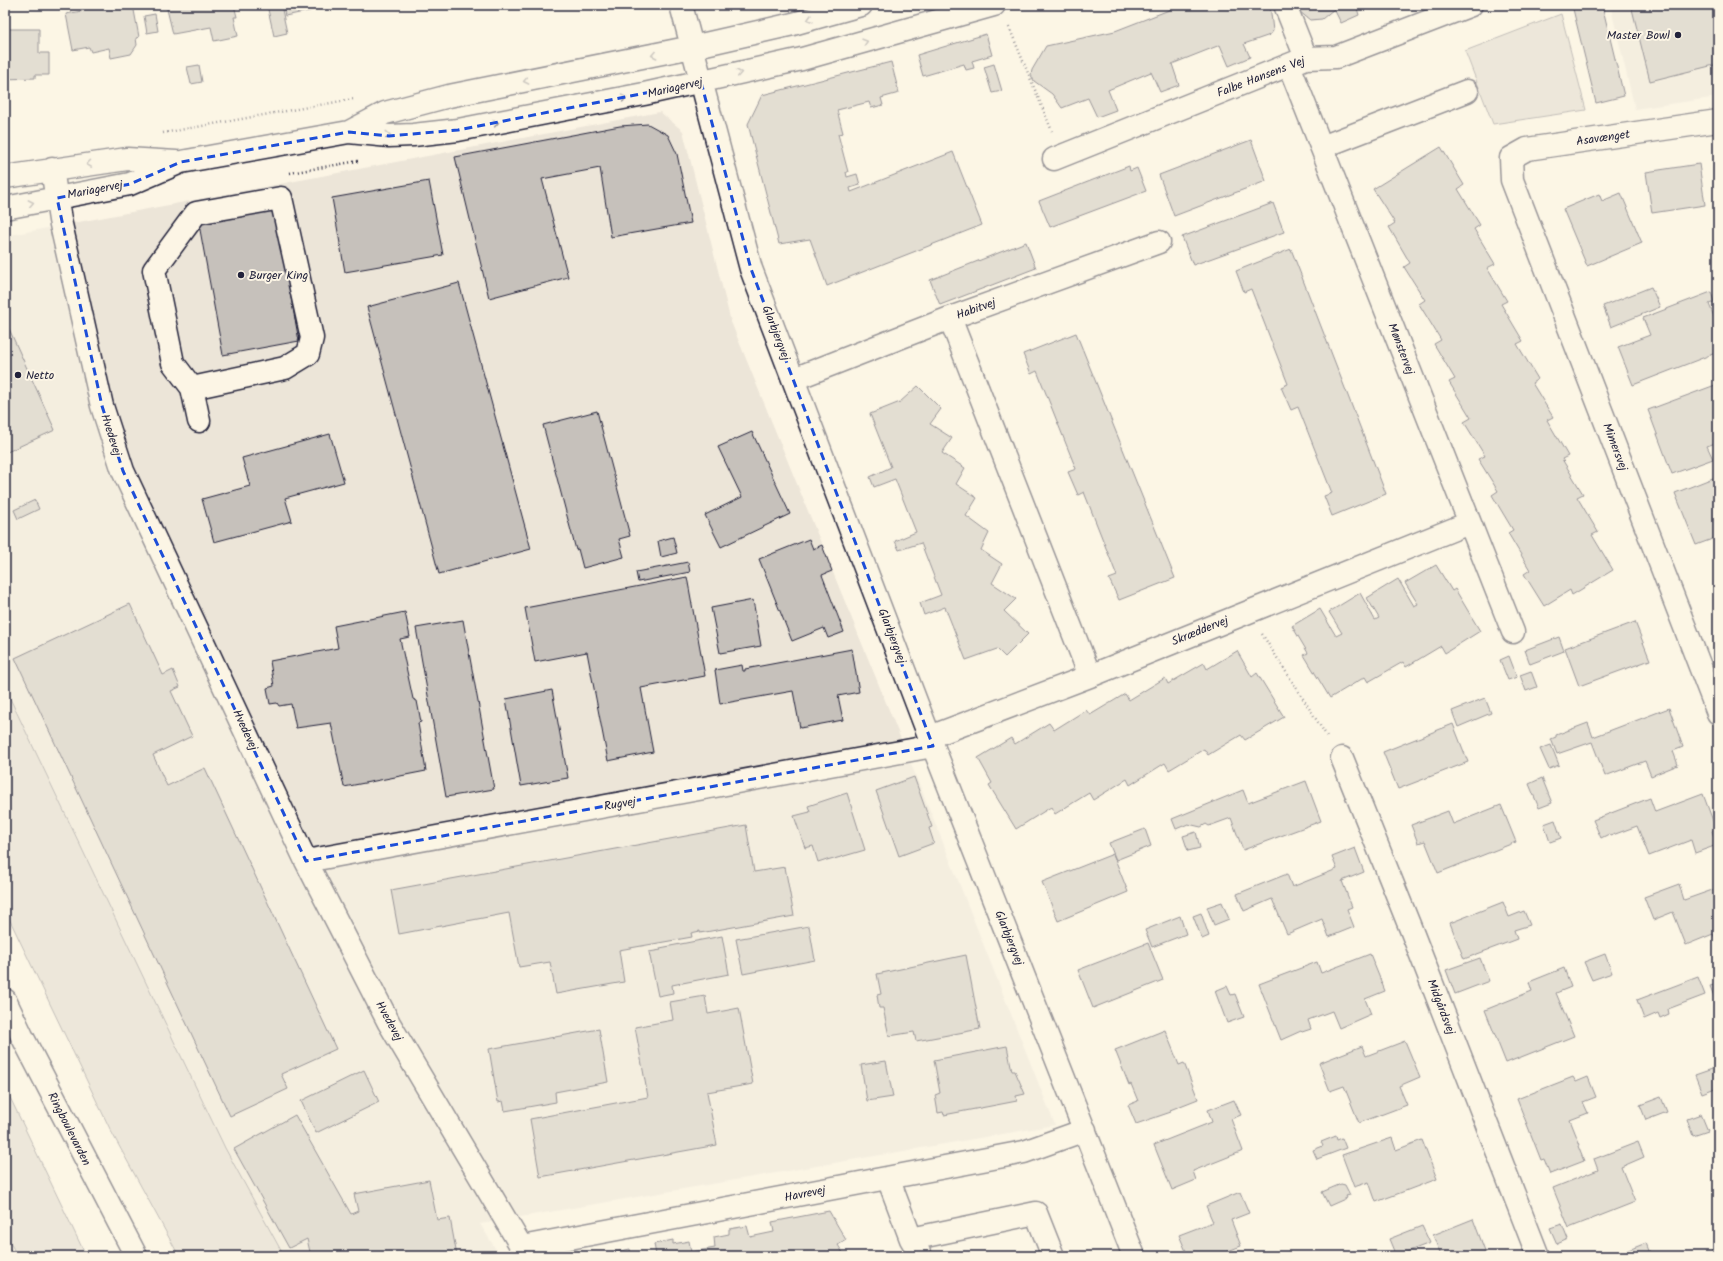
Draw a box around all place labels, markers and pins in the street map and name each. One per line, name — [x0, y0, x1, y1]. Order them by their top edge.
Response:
place label: Master Bowl — [1607, 26, 1670, 45]
marker: Master Bowl — [1673, 30, 1683, 40]
place label: Burger King — [249, 266, 309, 285]
marker: Burger King — [236, 270, 246, 280]
place label: Netto — [26, 366, 54, 385]
marker: Netto — [13, 370, 23, 380]

